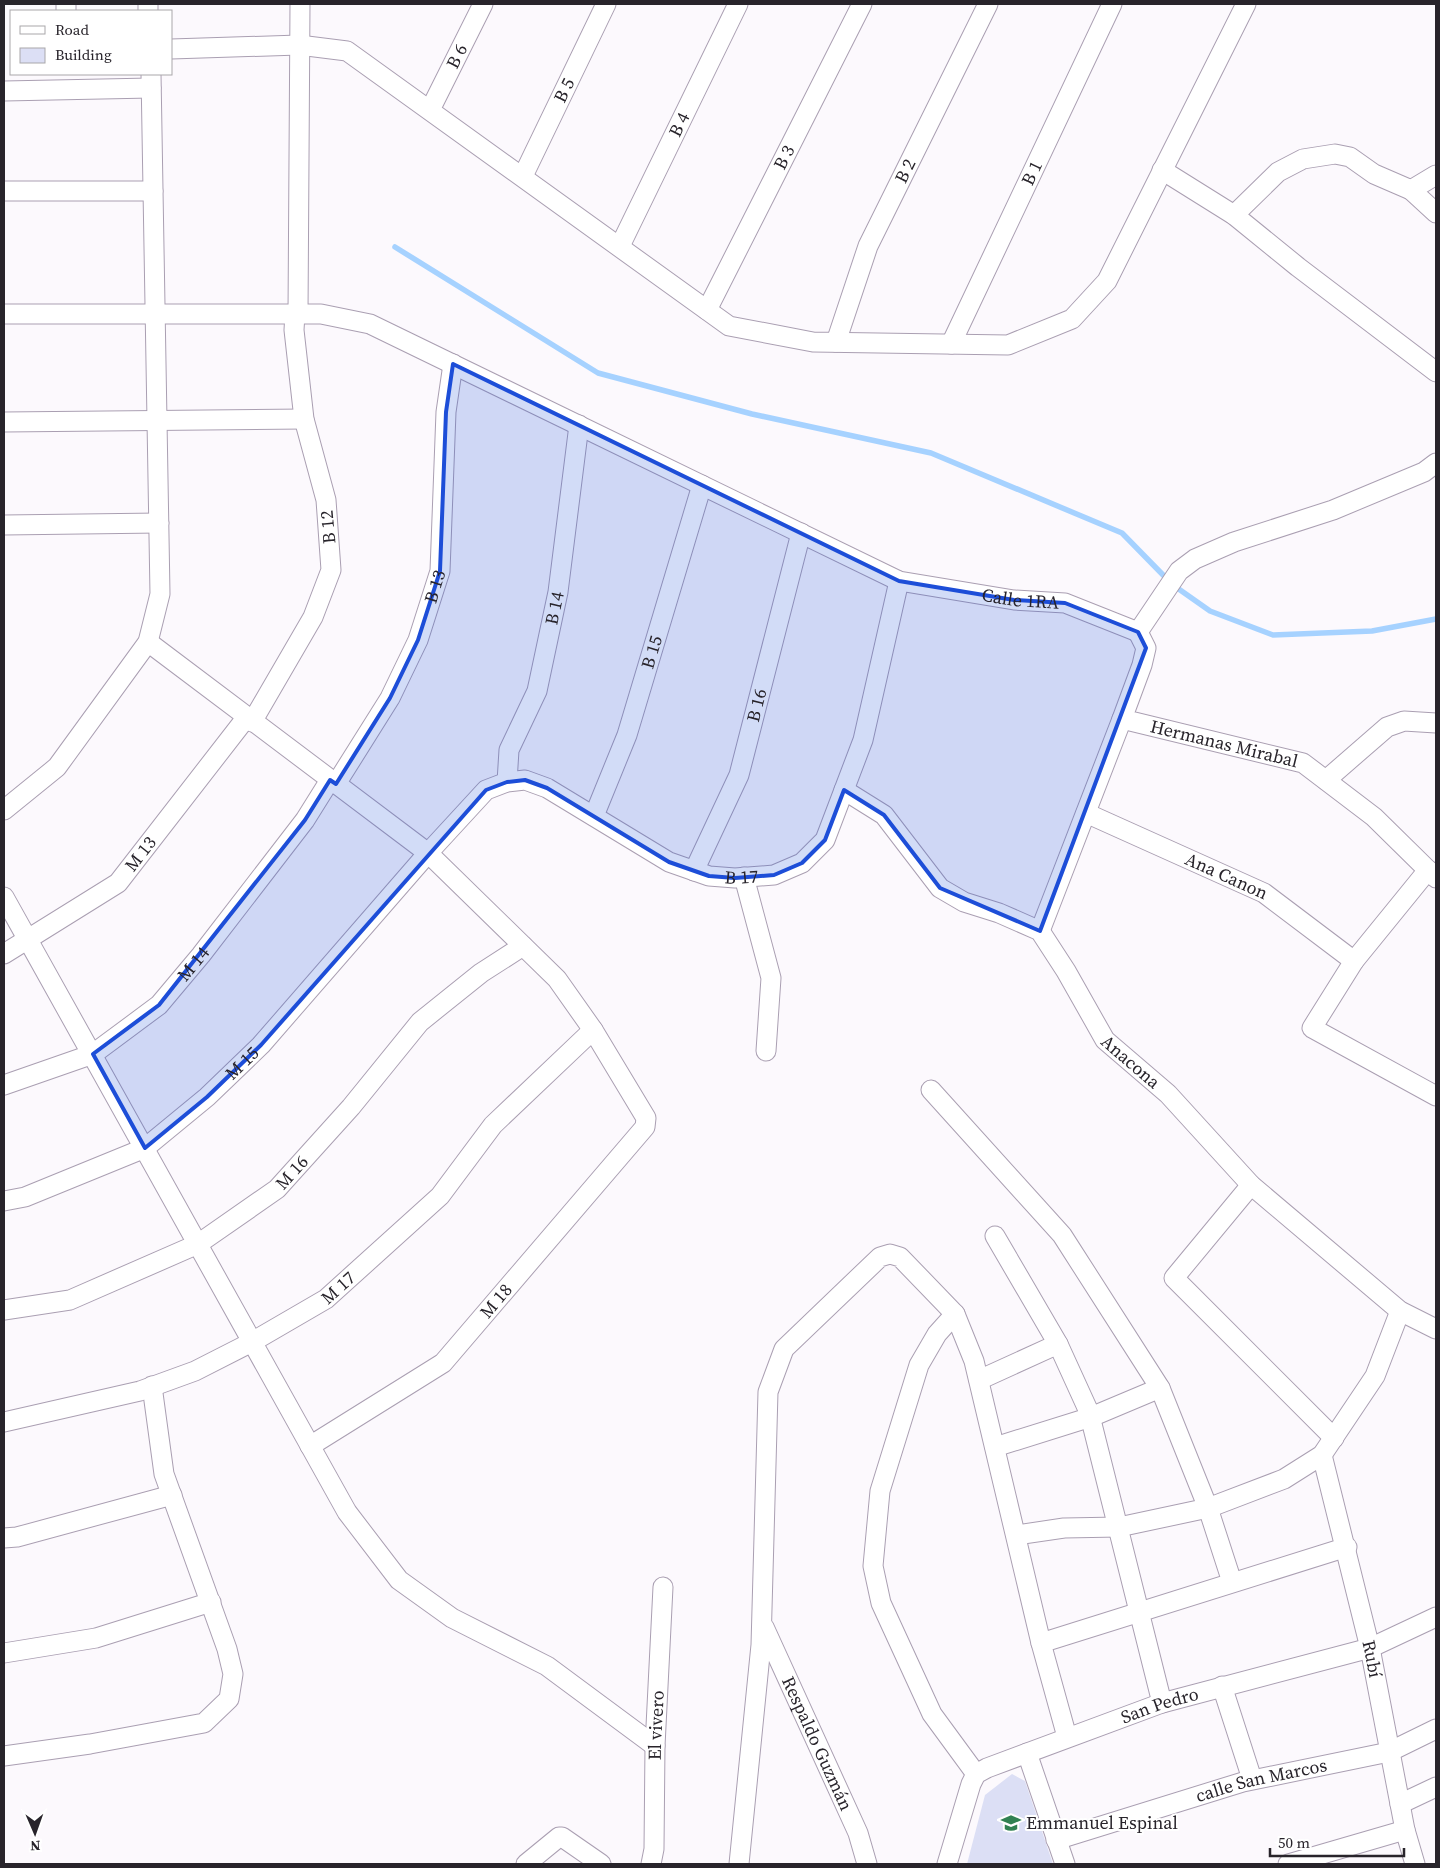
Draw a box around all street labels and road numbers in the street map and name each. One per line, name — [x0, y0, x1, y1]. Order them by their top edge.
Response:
street label: B 6 — [440, 40, 473, 73]
street label: B 5 — [547, 74, 580, 107]
street label: B 4 — [662, 108, 695, 141]
street label: B 3 — [767, 141, 801, 174]
street label: B 2 — [888, 154, 921, 187]
street label: B 1 — [1015, 157, 1048, 189]
street label: B 12 — [314, 509, 341, 545]
street label: B 13 — [418, 567, 452, 606]
street label: Calle 1RA — [980, 582, 1060, 615]
street label: B 14 — [538, 589, 570, 627]
street label: B 15 — [635, 632, 668, 672]
street label: B 16 — [740, 686, 773, 724]
street label: Hermanas Mirabal — [1148, 713, 1301, 773]
street label: M 13 — [118, 831, 162, 877]
street label: Ana Canon — [1181, 846, 1272, 905]
street label: B 17 — [724, 863, 759, 890]
street label: M 14 — [171, 941, 215, 986]
street label: Anacona — [1096, 1029, 1166, 1095]
street label: M 15 — [219, 1041, 264, 1085]
street label: M 16 — [269, 1149, 314, 1195]
street label: M 17 — [315, 1265, 361, 1310]
street label: M 18 — [474, 1278, 518, 1323]
street label: Rubí — [1356, 1637, 1388, 1680]
street label: Respaldo Guzmán — [776, 1672, 859, 1814]
street label: San Pedro — [1117, 1681, 1201, 1729]
street label: El vivero — [642, 1690, 670, 1760]
street label: calle San Marcos — [1192, 1752, 1329, 1808]

